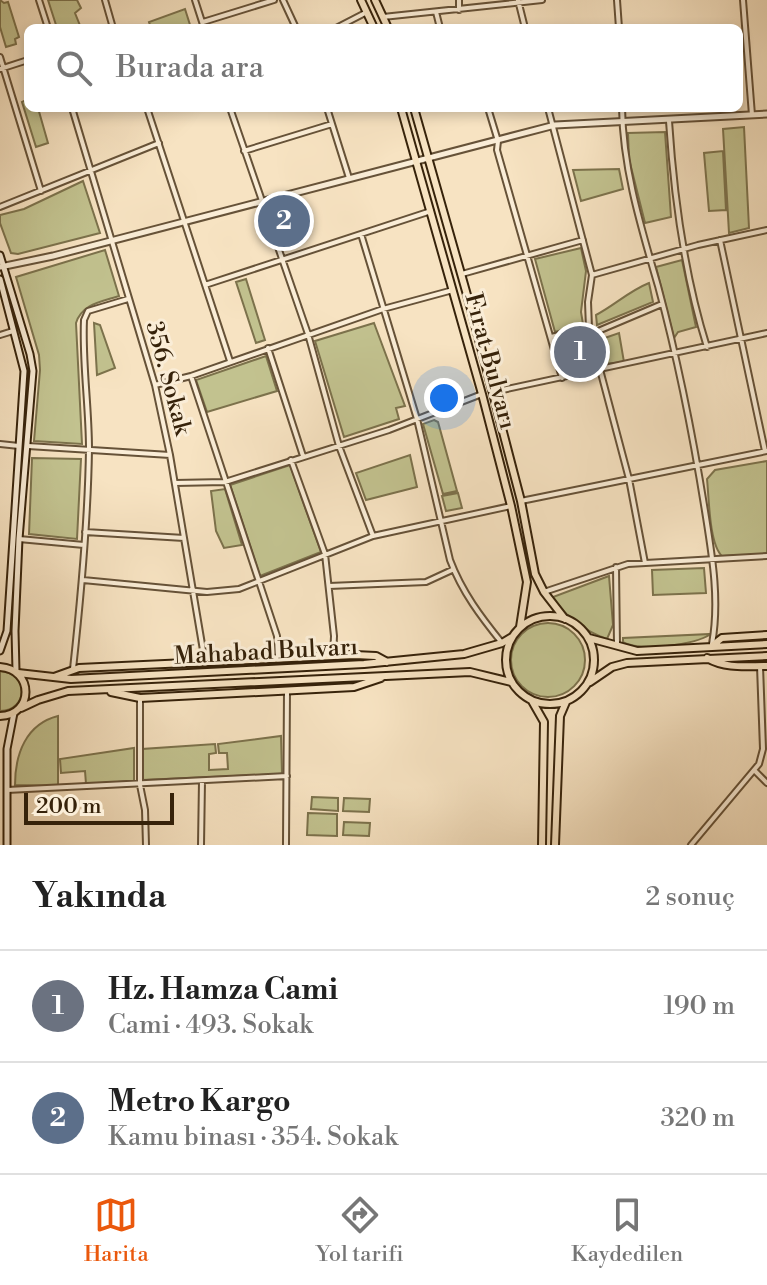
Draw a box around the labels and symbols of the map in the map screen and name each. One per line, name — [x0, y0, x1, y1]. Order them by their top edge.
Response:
pin: 2 — [258, 191, 310, 251]
street label: Fırat Bulvarı — [457, 290, 523, 433]
street label: 356. Sokak — [138, 318, 198, 440]
pin: 1 — [554, 322, 606, 382]
your location — [424, 378, 464, 418]
street label: Mahabad Bulvarı — [173, 632, 359, 672]
scale bar — [24, 789, 174, 825]

